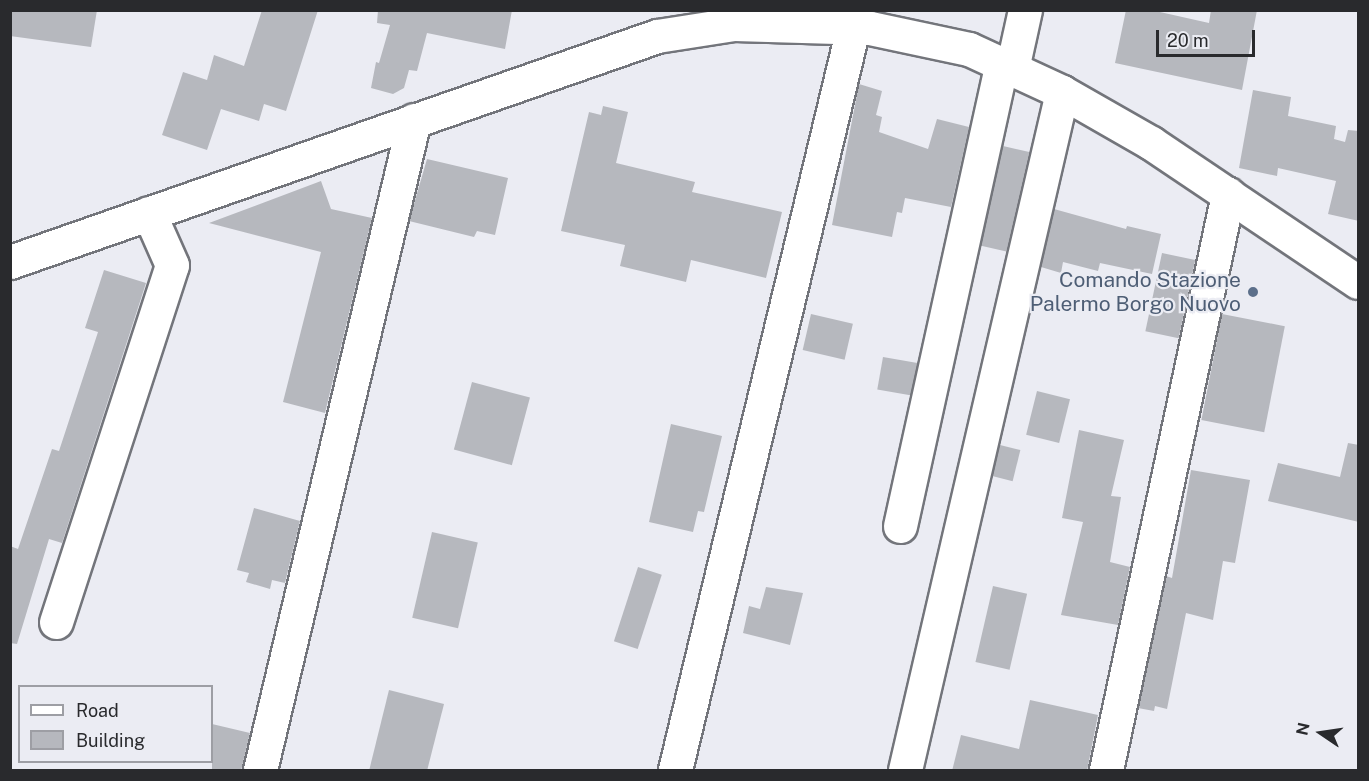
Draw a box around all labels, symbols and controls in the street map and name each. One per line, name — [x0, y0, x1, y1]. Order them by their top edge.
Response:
scale bar — [1159, 18, 1258, 56]
text: 20 m — [1167, 30, 1209, 51]
place label: Comando Stazione Palermo Borgo Nuovo — [1030, 267, 1241, 317]
marker: Comando Stazione Palermo Borgo Nuovo — [1246, 285, 1260, 299]
legend — [18, 685, 213, 763]
text: Road — [76, 700, 119, 721]
north arrow — [1291, 703, 1351, 763]
text: N — [1292, 721, 1314, 737]
text: Building — [76, 730, 145, 751]

